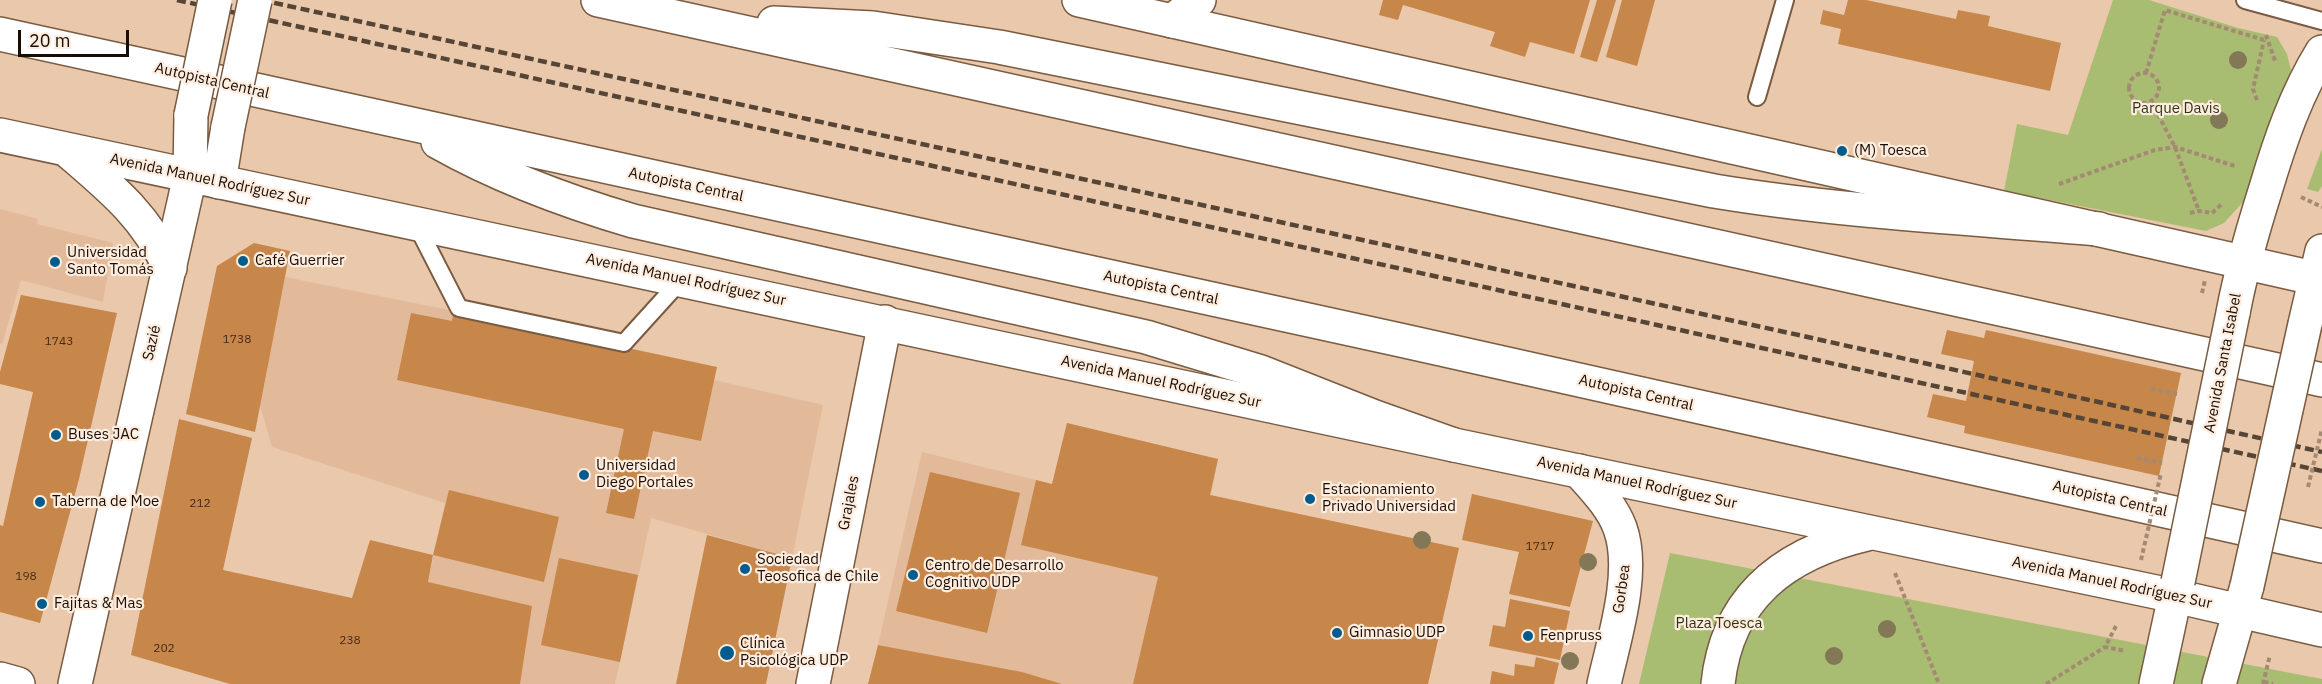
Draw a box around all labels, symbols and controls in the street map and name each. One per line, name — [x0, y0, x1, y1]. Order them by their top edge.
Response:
scale bar — [21, 18, 132, 56]
text: 20 m — [29, 29, 71, 52]
street label: Autopista Central — [153, 59, 271, 103]
park label: Parque Davis — [2132, 100, 2220, 118]
place label: (M) Toesca — [1854, 142, 1927, 160]
marker: (M) Toesca — [1835, 144, 1849, 158]
street label: Avenida Manuel Rodríguez Sur — [108, 150, 312, 210]
street label: Autopista Central — [627, 164, 745, 206]
place label: Universidad Santo Tomás — [67, 244, 154, 279]
street label: Avenida Manuel Rodríguez Sur — [584, 250, 788, 310]
place label: Café Guerrier — [255, 252, 345, 270]
marker: Café Guerrier — [236, 254, 250, 268]
marker: Universidad Santo Tomás — [48, 255, 62, 269]
street label: Autopista Central — [1102, 267, 1220, 309]
street label: Avenida Santa Isabel — [2201, 292, 2245, 434]
street label: Sazié — [139, 324, 165, 362]
house number: 1738 — [223, 333, 251, 347]
house number: 1743 — [45, 335, 73, 349]
street label: Avenida Manuel Rodríguez Sur — [1059, 352, 1263, 412]
street label: Autopista Central — [1577, 371, 1695, 415]
place label: Buses JAC — [68, 426, 139, 444]
marker: Buses JAC — [49, 428, 63, 442]
street label: Avenida Manuel Rodríguez Sur — [1535, 453, 1739, 513]
place label: Universidad Diego Portales — [596, 457, 693, 492]
marker: Universidad Diego Portales — [577, 468, 591, 482]
street label: Grajales — [835, 474, 863, 532]
street label: Autopista Central — [2051, 477, 2169, 521]
place label: Estacionamiento Privado Universidad — [1322, 481, 1456, 516]
marker: Estacionamiento Privado Universidad — [1303, 492, 1317, 506]
place label: Taberna de Moe — [52, 493, 159, 511]
marker: Taberna de Moe — [33, 495, 47, 509]
house number: 212 — [189, 497, 211, 511]
house number: 1717 — [1526, 540, 1554, 554]
place label: Sociedad Teosofica de Chile — [757, 551, 879, 586]
street label: Avenida Manuel Rodríguez Sur — [2010, 553, 2214, 613]
place label: Centro de Desarrollo Cognitivo UDP — [925, 557, 1064, 592]
marker: Sociedad Teosofica de Chile — [738, 562, 752, 576]
street label: Gorbea — [1610, 563, 1634, 615]
marker: Centro de Desarrollo Cognitivo UDP — [906, 568, 920, 582]
house number: 198 — [15, 570, 37, 584]
place label: Fajitas & Mas — [54, 595, 143, 613]
marker: Fajitas & Mas — [35, 597, 49, 611]
park label: Plaza Toesca — [1676, 615, 1762, 633]
place label: Gimnasio UDP — [1349, 624, 1445, 642]
marker: Gimnasio UDP — [1330, 626, 1344, 640]
place label: Fenpruss — [1540, 627, 1602, 645]
marker: Fenpruss — [1521, 629, 1535, 643]
house number: 238 — [339, 634, 361, 648]
place label: Clínica Psicológica UDP — [740, 635, 848, 670]
house number: 202 — [153, 642, 175, 656]
marker: Clínica Psicológica UDP — [718, 644, 736, 662]

